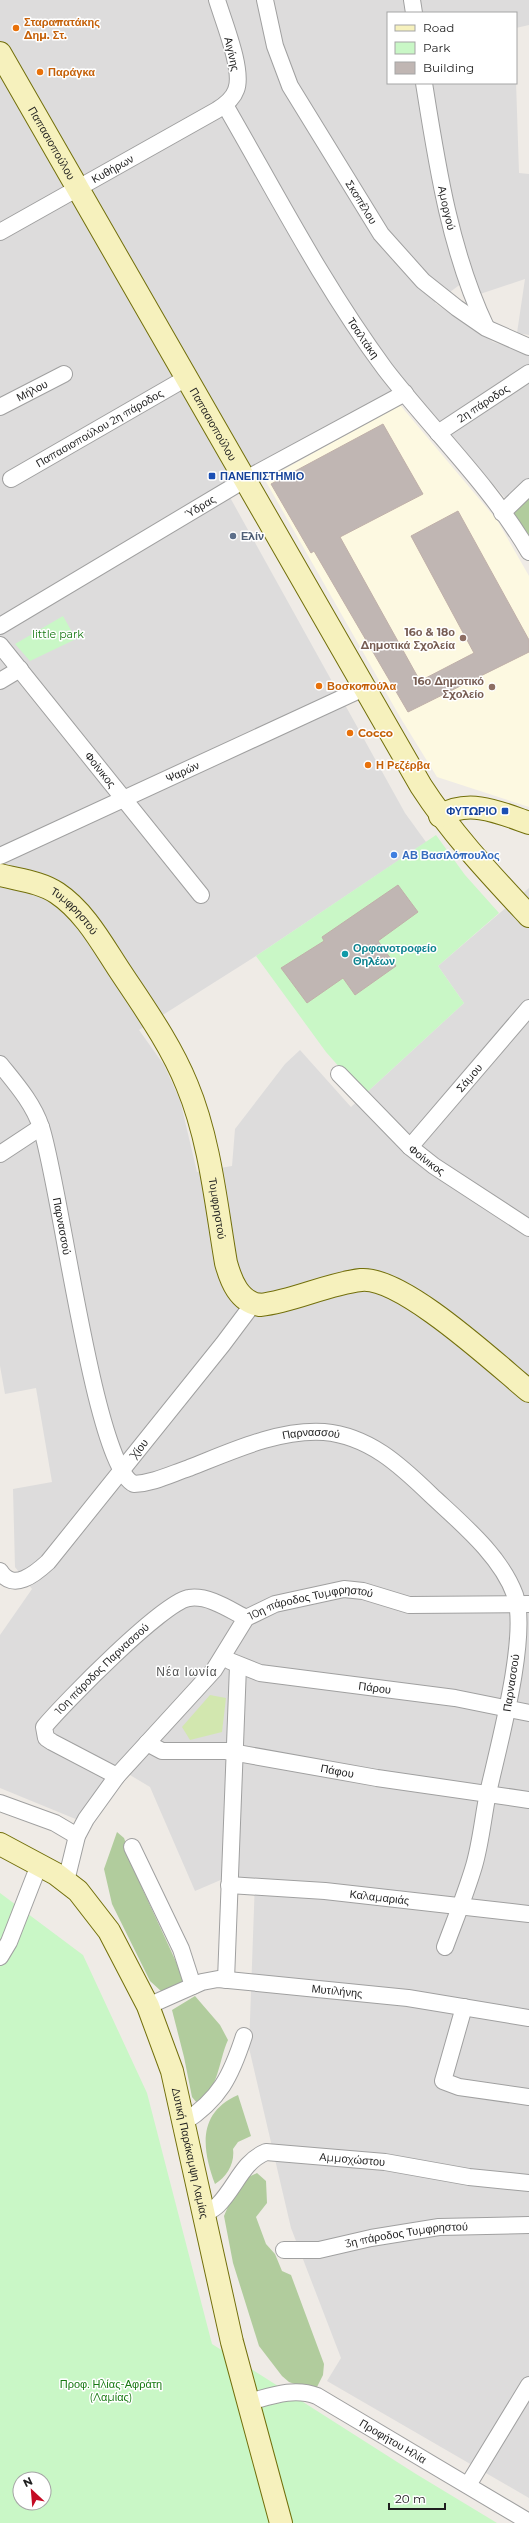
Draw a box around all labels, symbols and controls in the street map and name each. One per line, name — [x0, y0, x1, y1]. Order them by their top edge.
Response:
legend — [387, 12, 517, 84]
place label: Σταραπατάκης Δημ. Στ. — [23, 15, 100, 42]
text: Road — [423, 20, 454, 35]
marker: Σταραπατάκης Δημ. Στ. — [11, 23, 21, 33]
street label: Αιγίνης — [221, 36, 243, 72]
text: Park — [423, 40, 451, 55]
text: Building — [423, 60, 474, 75]
place label: Παράγκα — [48, 65, 95, 79]
marker: Παράγκα — [35, 67, 45, 77]
street label: Παπασιοπούλου — [25, 104, 78, 182]
street label: Κυθήρων — [89, 151, 136, 186]
street label: Σκοπέλου — [342, 177, 380, 227]
street label: Αμοργού — [435, 185, 459, 231]
street label: Τσαλτάκη — [344, 315, 382, 361]
street label: Μήλου — [14, 377, 50, 404]
street label: 2η πάροδος — [454, 381, 512, 426]
street label: Παπασιοπούλου — [187, 385, 240, 463]
street label: Παπασιοπούλου 2η πάροδος — [33, 386, 166, 470]
place label: ΠΑΝΕΠΙΣΤΗΜΙΟ — [220, 469, 305, 483]
marker: ΠΑΝΕΠΙΣΤΗΜΙΟ — [207, 471, 217, 481]
street label: Ύδρας — [182, 492, 218, 521]
place label: Ελίν — [241, 529, 264, 543]
marker: Ελίν — [228, 531, 238, 541]
place label: 16ο & 18ο Δημοτικά Σχολεία — [360, 625, 455, 652]
park label: little park — [32, 627, 84, 641]
marker: 16ο & 18ο Δημοτικά Σχολεία — [458, 633, 468, 643]
place label: 16ο Δημοτικό Σχολείο — [413, 674, 484, 701]
place label: Βοσκοπούλα — [327, 679, 396, 693]
marker: Βοσκοπούλα — [314, 681, 324, 691]
marker: 16ο Δημοτικό Σχολείο — [487, 682, 497, 692]
place label: Cocco — [358, 726, 393, 740]
marker: Cocco — [345, 728, 355, 738]
street label: Φοίνικος — [82, 749, 119, 790]
street label: Ψαρών — [163, 758, 202, 786]
place label: Η Ρεζέρβα — [376, 758, 430, 772]
marker: Η Ρεζέρβα — [363, 760, 373, 770]
place label: ΦΥΤΩΡΙΟ — [446, 804, 497, 818]
marker: ΦΥΤΩΡΙΟ — [500, 806, 510, 816]
place label: ΑΒ Βασιλόπουλος — [402, 848, 500, 862]
marker: ΑΒ Βασιλόπουλος — [389, 850, 399, 860]
street label: Τυμφρηστού — [48, 884, 101, 937]
place label: Ορφανοτροφείο Θηλέων — [353, 941, 437, 968]
marker: Ορφανοτροφείο Θηλέων — [340, 949, 350, 959]
street label: Σάμου — [453, 1061, 485, 1095]
street label: Φοίνικος — [406, 1142, 448, 1178]
street label: Τυμφρηστού — [205, 1177, 229, 1240]
street label: Παρνασσού — [50, 1196, 74, 1256]
street label: Παρνασσού — [281, 1425, 341, 1442]
street label: Χίου — [126, 1436, 151, 1462]
street label: 10η πάροδος Τυμφρηστού — [246, 1582, 375, 1623]
street label: 10η πάροδος Παρνασσού — [52, 1620, 152, 1717]
street label: Παρνασσού — [500, 1653, 522, 1713]
district label: Νέα Ιωνία — [156, 1664, 218, 1679]
street label: Πάρου — [358, 1679, 392, 1697]
street label: Πάφου — [319, 1761, 355, 1781]
street label: Καλαμαριάς — [349, 1887, 410, 1907]
street label: Μυτιλήνης — [311, 1981, 363, 2000]
street label: Δυτική Παράκαμψη Λαμίας — [169, 2086, 212, 2220]
street label: Αμμοχώστου — [319, 2150, 386, 2169]
street label: 3η πάροδος Τυμφρηστού — [344, 2219, 468, 2251]
park label: Προφ. Ηλίας-Αφράτη (Λαμίας) — [60, 2377, 162, 2404]
street label: Προφήτου Ηλία — [357, 2416, 430, 2467]
north arrow — [12, 2471, 52, 2511]
text: N — [21, 2474, 35, 2490]
scale bar — [389, 2485, 445, 2511]
text: 20 m — [395, 2491, 426, 2506]

